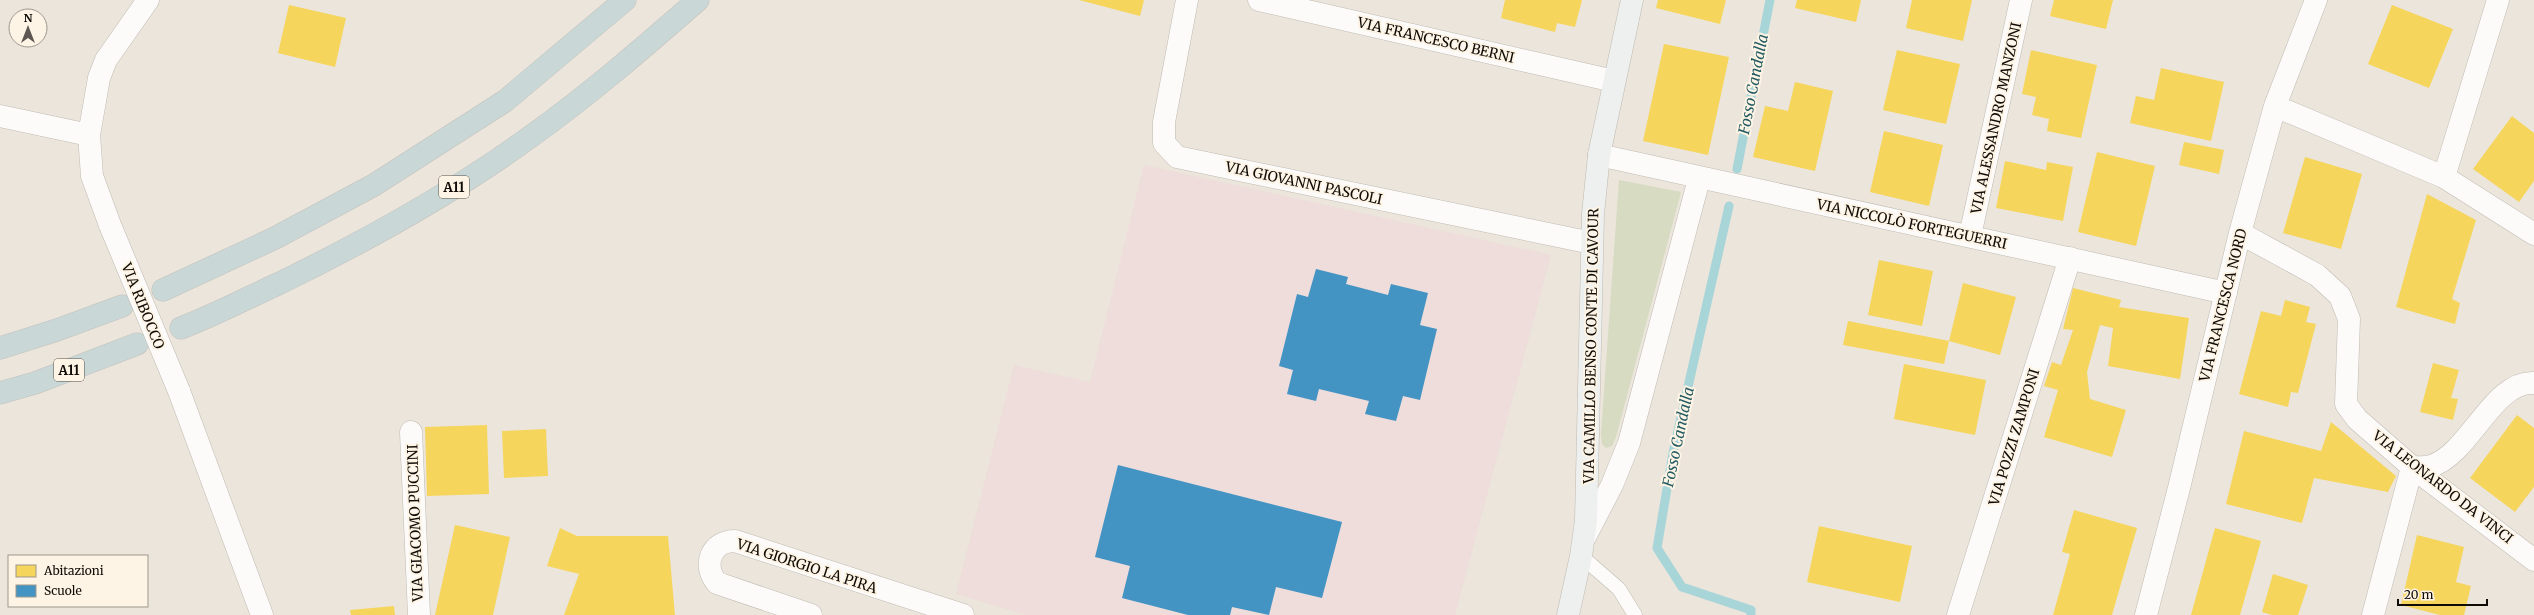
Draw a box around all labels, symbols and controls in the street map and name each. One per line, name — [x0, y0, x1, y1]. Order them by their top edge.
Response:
north arrow — [8, 8, 48, 48]
text: N — [24, 11, 33, 25]
street label: VIA FRANCESCO BERNI — [1355, 13, 1516, 67]
street label: VIA ALESSANDRO MANZONI — [1967, 20, 2025, 217]
water label: Fosso Candalla — [1734, 32, 1772, 137]
street label: VIA GIOVANNI PASCOLI — [1223, 157, 1384, 208]
road number: A11 — [439, 176, 469, 198]
street label: VIA NICCOLÒ FORTEGUERRI — [1814, 195, 2009, 253]
street label: VIA CAMILLO BENSO CONTE DI CAVOUR — [1580, 208, 1602, 485]
street label: VIA FRANCESCA NORD — [2195, 226, 2251, 384]
street label: VIA RIBOCCO — [117, 259, 168, 352]
road number: A11 — [54, 359, 84, 381]
street label: VIA POZZI ZAMPONI — [1984, 366, 2043, 509]
water label: Fosso Candalla — [1658, 385, 1698, 490]
street label: VIA LEONARDO DA VINCI — [2368, 426, 2517, 547]
street label: VIA GIACOMO PUCCINI — [403, 444, 427, 603]
street label: VIA GIORGIO LA PIRA — [733, 534, 880, 597]
legend — [8, 555, 148, 607]
text: Abitazioni — [43, 563, 104, 578]
scale bar — [2398, 581, 2487, 607]
text: Scuole — [44, 583, 82, 598]
text: 20 m — [2404, 587, 2433, 602]

